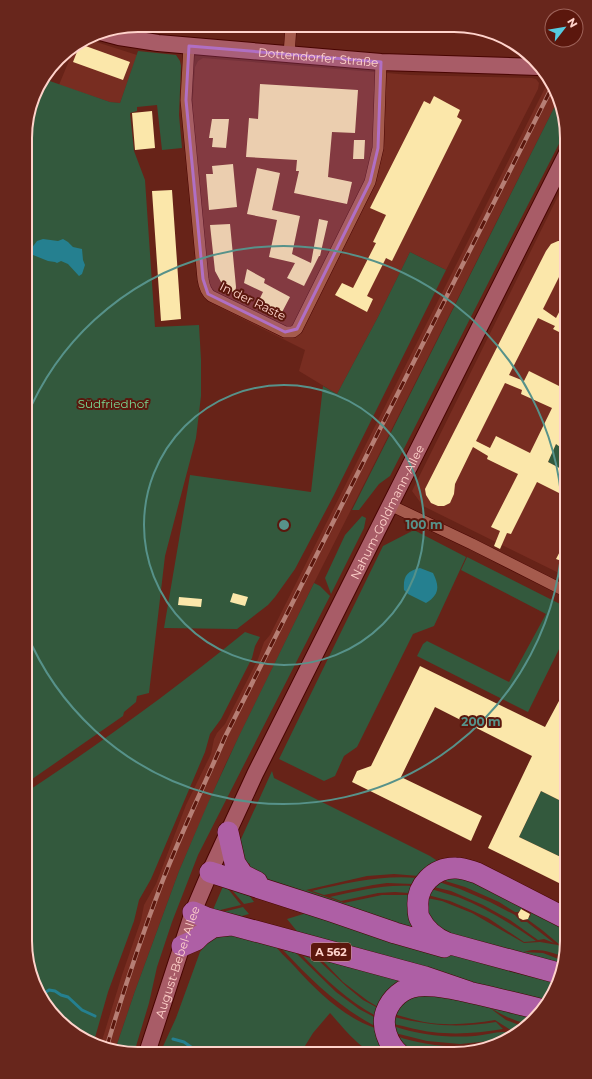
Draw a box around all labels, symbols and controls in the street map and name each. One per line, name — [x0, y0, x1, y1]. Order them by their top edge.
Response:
north arrow — [544, 8, 584, 48]
text: N — [564, 15, 581, 30]
street label: Dottendorfer Straße — [257, 44, 379, 69]
street label: In der Raste — [218, 279, 288, 323]
park label: Südfriedhof — [78, 396, 149, 411]
street label: Nahum-Goldmann-Allee — [347, 442, 427, 582]
text: 100 m — [406, 517, 442, 532]
centre of rings — [277, 518, 291, 532]
text: 200 m — [461, 714, 501, 729]
street label: August-Bebel-Allee — [151, 903, 202, 1020]
road number: A 562 — [311, 943, 351, 961]

